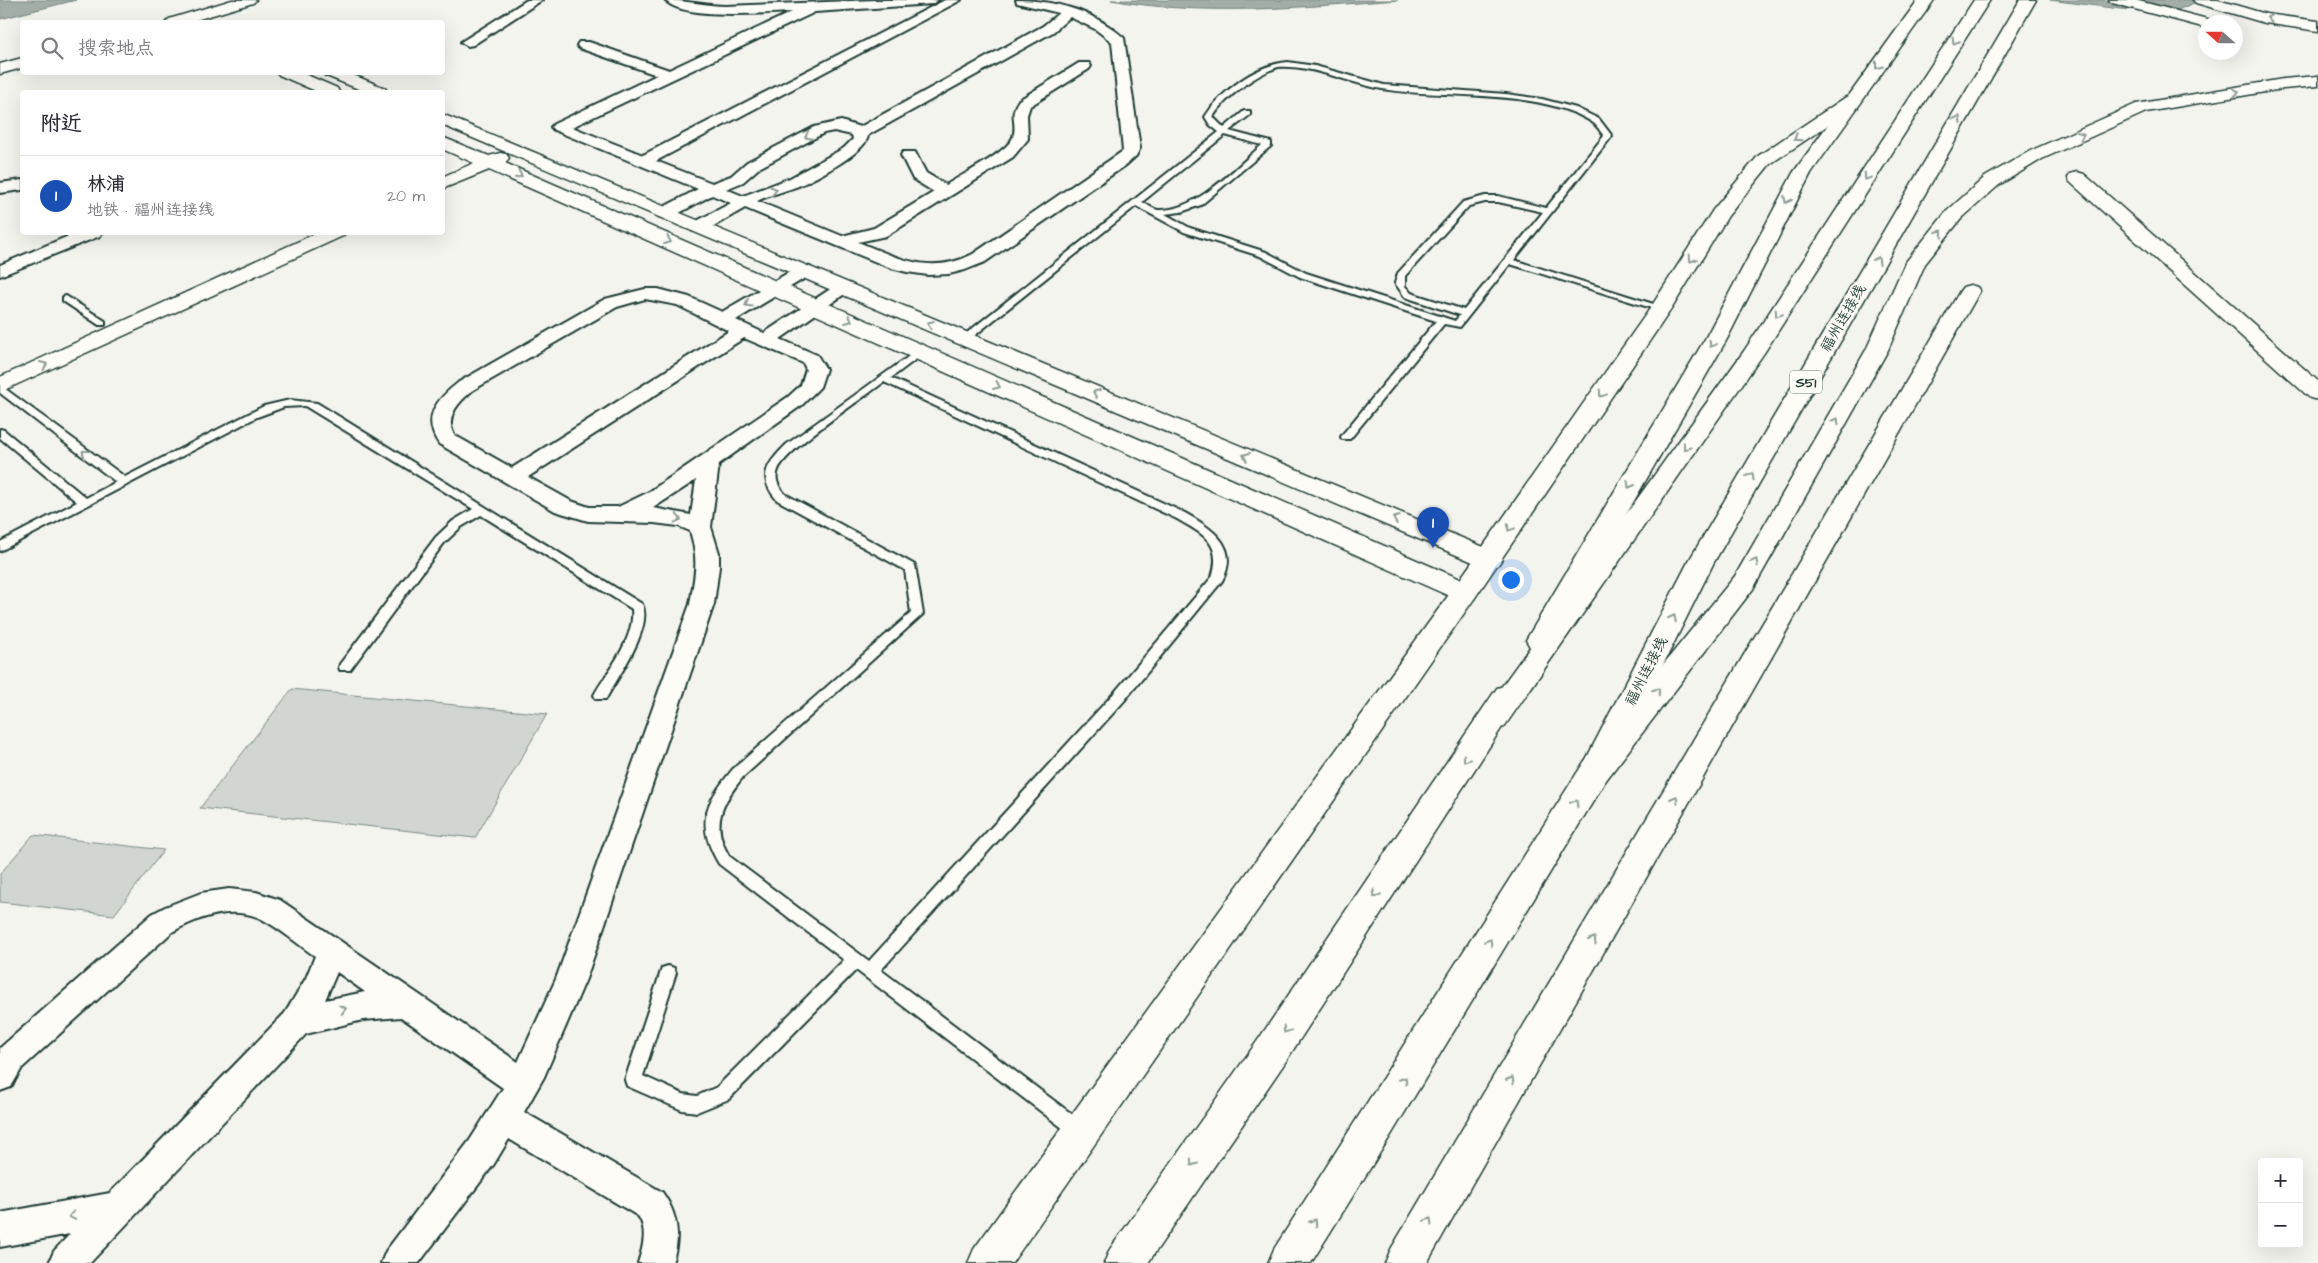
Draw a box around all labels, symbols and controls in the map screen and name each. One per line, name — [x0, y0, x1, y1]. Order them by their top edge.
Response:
one-way arrow — [2266, 14, 2274, 24]
north arrow — [2198, 15, 2243, 60]
search box — [20, 20, 445, 75]
icon: search — [38, 34, 66, 62]
text: 搜索地点 — [78, 35, 154, 62]
one-way arrow — [1952, 35, 1961, 45]
one-way arrow — [1876, 60, 1884, 69]
one-way arrow — [2233, 87, 2241, 98]
text: 附近 — [40, 109, 82, 138]
one-way arrow — [1952, 116, 1962, 125]
one-way arrow — [804, 130, 813, 140]
one-way arrow — [2076, 131, 2085, 141]
one-way arrow — [1793, 132, 1802, 141]
one-way arrow — [514, 169, 523, 180]
text: 林浦 — [87, 171, 125, 198]
one-way arrow — [1863, 172, 1873, 181]
text: 1 — [55, 185, 57, 207]
text: 20 m — [387, 185, 425, 207]
one-way arrow — [769, 185, 778, 195]
one-way arrow — [1783, 195, 1793, 204]
text: 地铁 · 福州连接线 — [87, 199, 214, 221]
one-way arrow — [1934, 230, 1943, 239]
one-way arrow — [663, 234, 672, 245]
one-way arrow — [1688, 254, 1698, 263]
one-way arrow — [1871, 256, 1881, 265]
street label: 福州连接线 — [1816, 281, 1871, 356]
one-way arrow — [744, 298, 753, 308]
one-way arrow — [1775, 308, 1784, 317]
one-way arrow — [844, 314, 853, 325]
one-way arrow — [926, 319, 935, 330]
one-way arrow — [1709, 339, 1719, 348]
one-way arrow — [39, 361, 48, 372]
road number: S51 — [1790, 371, 1822, 394]
one-way arrow — [992, 380, 1001, 391]
one-way arrow — [1092, 389, 1101, 400]
one-way arrow — [1599, 389, 1608, 398]
one-way arrow — [1830, 417, 1840, 426]
one-way arrow — [1683, 441, 1692, 451]
one-way arrow — [82, 450, 91, 459]
one-way arrow — [1242, 452, 1251, 463]
one-way arrow — [1745, 473, 1755, 482]
one-way arrow — [1627, 479, 1637, 488]
pin: 1 — [1417, 507, 1449, 548]
one-way arrow — [673, 513, 682, 524]
one-way arrow — [1392, 515, 1400, 525]
one-way arrow — [1507, 523, 1516, 532]
one-way arrow — [1749, 558, 1759, 567]
your location — [1498, 567, 1524, 593]
one-way arrow — [1667, 614, 1677, 623]
street label: 福州连接线 — [1620, 633, 1673, 709]
one-way arrow — [1652, 688, 1660, 697]
one-way arrow — [1463, 754, 1473, 763]
one-way arrow — [1668, 796, 1678, 805]
one-way arrow — [1568, 800, 1578, 809]
one-way arrow — [1373, 889, 1382, 898]
one-way arrow — [1586, 936, 1596, 945]
one-way arrow — [1483, 938, 1493, 947]
one-way arrow — [338, 1004, 347, 1015]
one-way arrow — [1283, 1024, 1292, 1033]
one-way arrow — [1398, 1076, 1407, 1086]
one-way arrow — [1505, 1077, 1515, 1086]
one-way arrow — [1190, 1157, 1199, 1167]
map controls — [2258, 1158, 2303, 1248]
button: + — [2258, 1158, 2303, 1203]
button: − — [2258, 1203, 2303, 1248]
one-way arrow — [68, 1211, 77, 1221]
one-way arrow — [1423, 1217, 1433, 1226]
one-way arrow — [1308, 1218, 1317, 1228]

